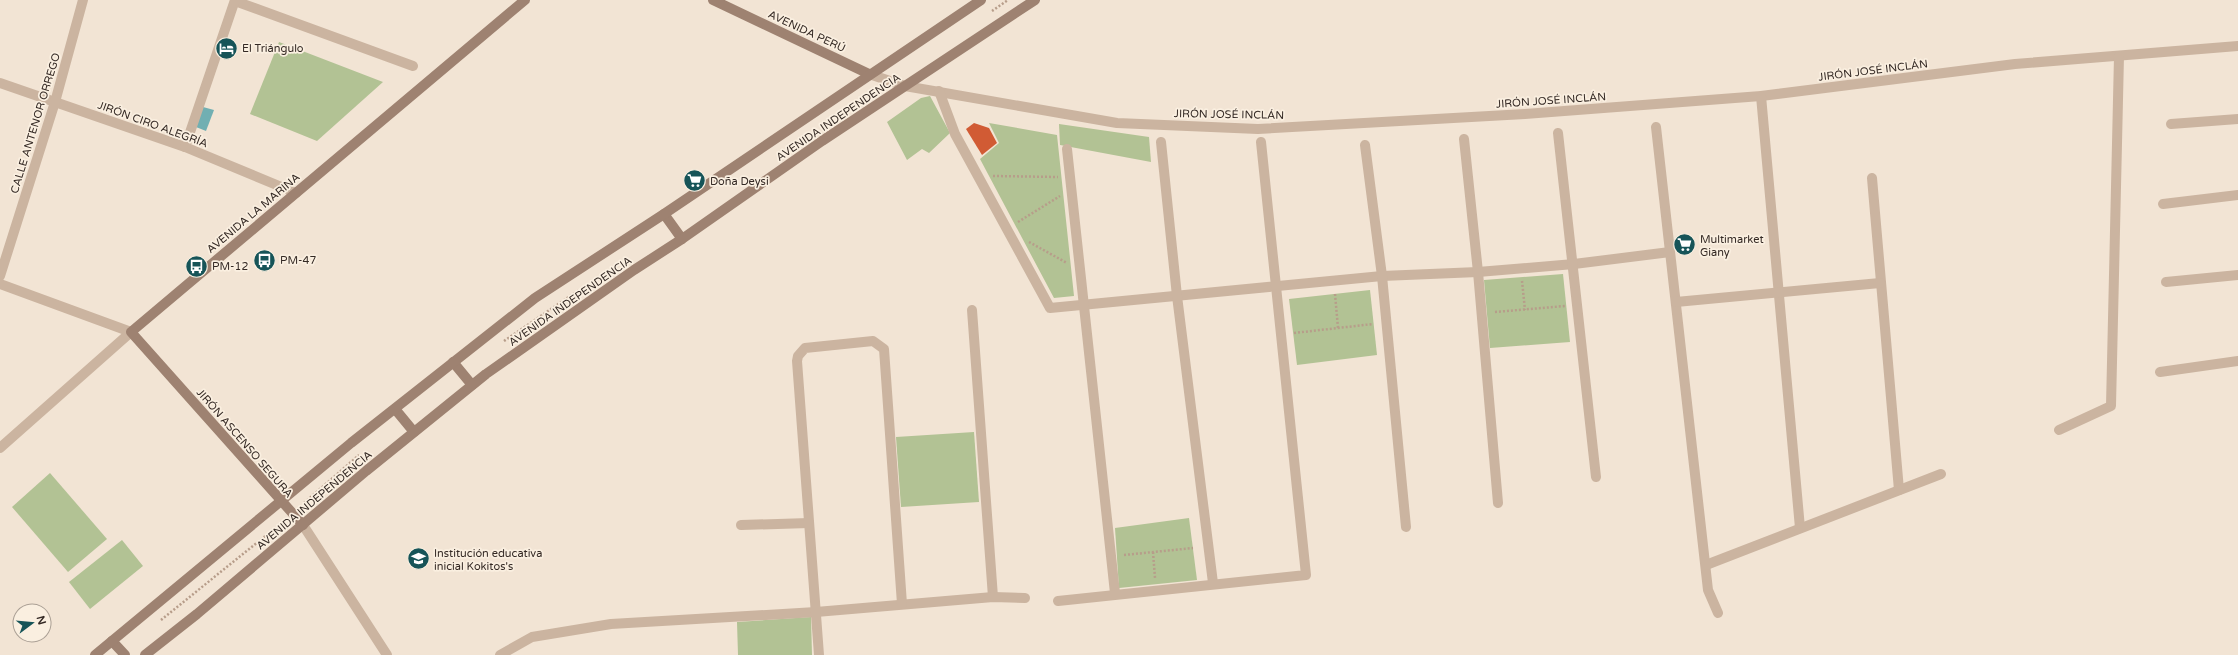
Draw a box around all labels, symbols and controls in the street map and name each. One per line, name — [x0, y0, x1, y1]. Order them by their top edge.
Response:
street label: AVENIDA PERÚ — [766, 7, 848, 55]
hotel icon: El Triángulo — [213, 35, 239, 61]
place label: El Triángulo — [242, 42, 304, 55]
street label: CALLE ANTENOR ORREGO — [8, 51, 63, 195]
street label: JIRÓN JOSÉ INCLÁN — [1817, 56, 1929, 84]
street label: AVENIDA INDEPENDENCIA — [774, 71, 903, 164]
street label: JIRÓN JOSÉ INCLÁN — [1496, 89, 1606, 111]
street label: JIRÓN CIRO ALEGRÍA — [96, 98, 210, 150]
street label: JIRÓN JOSÉ INCLÁN — [1174, 106, 1284, 122]
supermarket icon: Doña Deysi — [681, 168, 707, 194]
street label: AVENIDA LA MARINA — [204, 171, 303, 256]
place label: Doña Deysi — [710, 175, 769, 188]
supermarket icon: Multimarket Giany — [1672, 232, 1698, 258]
place label: Multimarket Giany — [1700, 233, 1764, 259]
bus stop icon: PM-47 — [251, 247, 277, 273]
bus stop icon: PM-12 — [184, 253, 210, 279]
place label: PM-47 — [280, 254, 317, 267]
street label: AVENIDA INDEPENDENCIA — [506, 254, 634, 349]
place label: PM-12 — [212, 260, 248, 273]
street label: JIRÓN ASCENSO SEGURA — [194, 386, 296, 500]
street label: AVENIDA INDEPENDENCIA — [254, 448, 375, 553]
school or university icon: Institución educativa inicial Kokitos's — [405, 546, 431, 572]
place label: Institución educativa inicial Kokitos's — [434, 547, 542, 573]
north arrow — [12, 603, 52, 643]
text: N — [34, 614, 49, 626]

